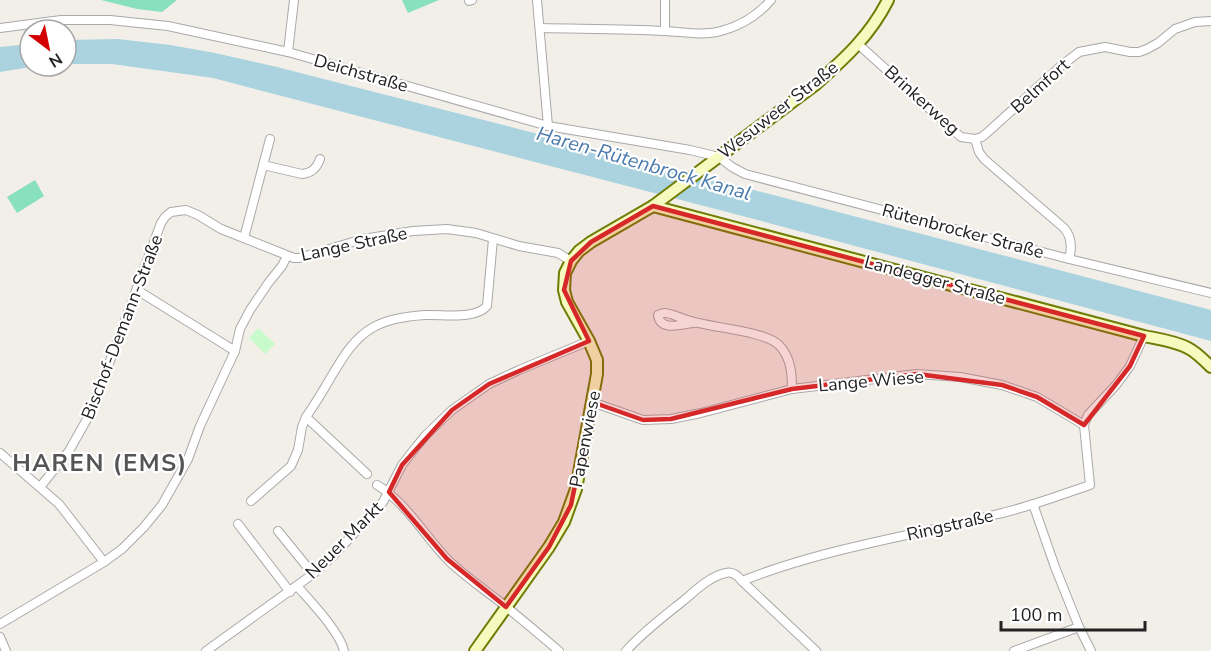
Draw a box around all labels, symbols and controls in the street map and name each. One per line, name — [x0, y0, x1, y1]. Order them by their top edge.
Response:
north arrow — [18, 18, 78, 78]
text: N — [45, 47, 66, 72]
street label: Deichstraße — [311, 48, 411, 98]
street label: Belmfort — [1005, 53, 1075, 119]
street label: Wesuweer Straße — [713, 56, 843, 164]
street label: Brinkerweg — [879, 60, 965, 140]
water label: Haren-Rütenbrock Kanal — [533, 120, 754, 207]
street label: Rütenbrocker Straße — [879, 198, 1047, 264]
street label: Lange Straße — [299, 221, 409, 267]
street label: Bischof-Demann-Straße — [76, 231, 168, 423]
street label: Landegger Straße — [862, 250, 1008, 310]
street label: Lange Wiese — [817, 364, 925, 398]
street label: Papenwiese — [564, 389, 606, 489]
district label: HAREN (EMS) — [12, 447, 188, 479]
street label: Neuer Markt — [300, 496, 388, 584]
street label: Ringstraße — [904, 503, 996, 547]
scale bar — [1001, 594, 1145, 632]
text: 100 m — [1010, 603, 1062, 627]

